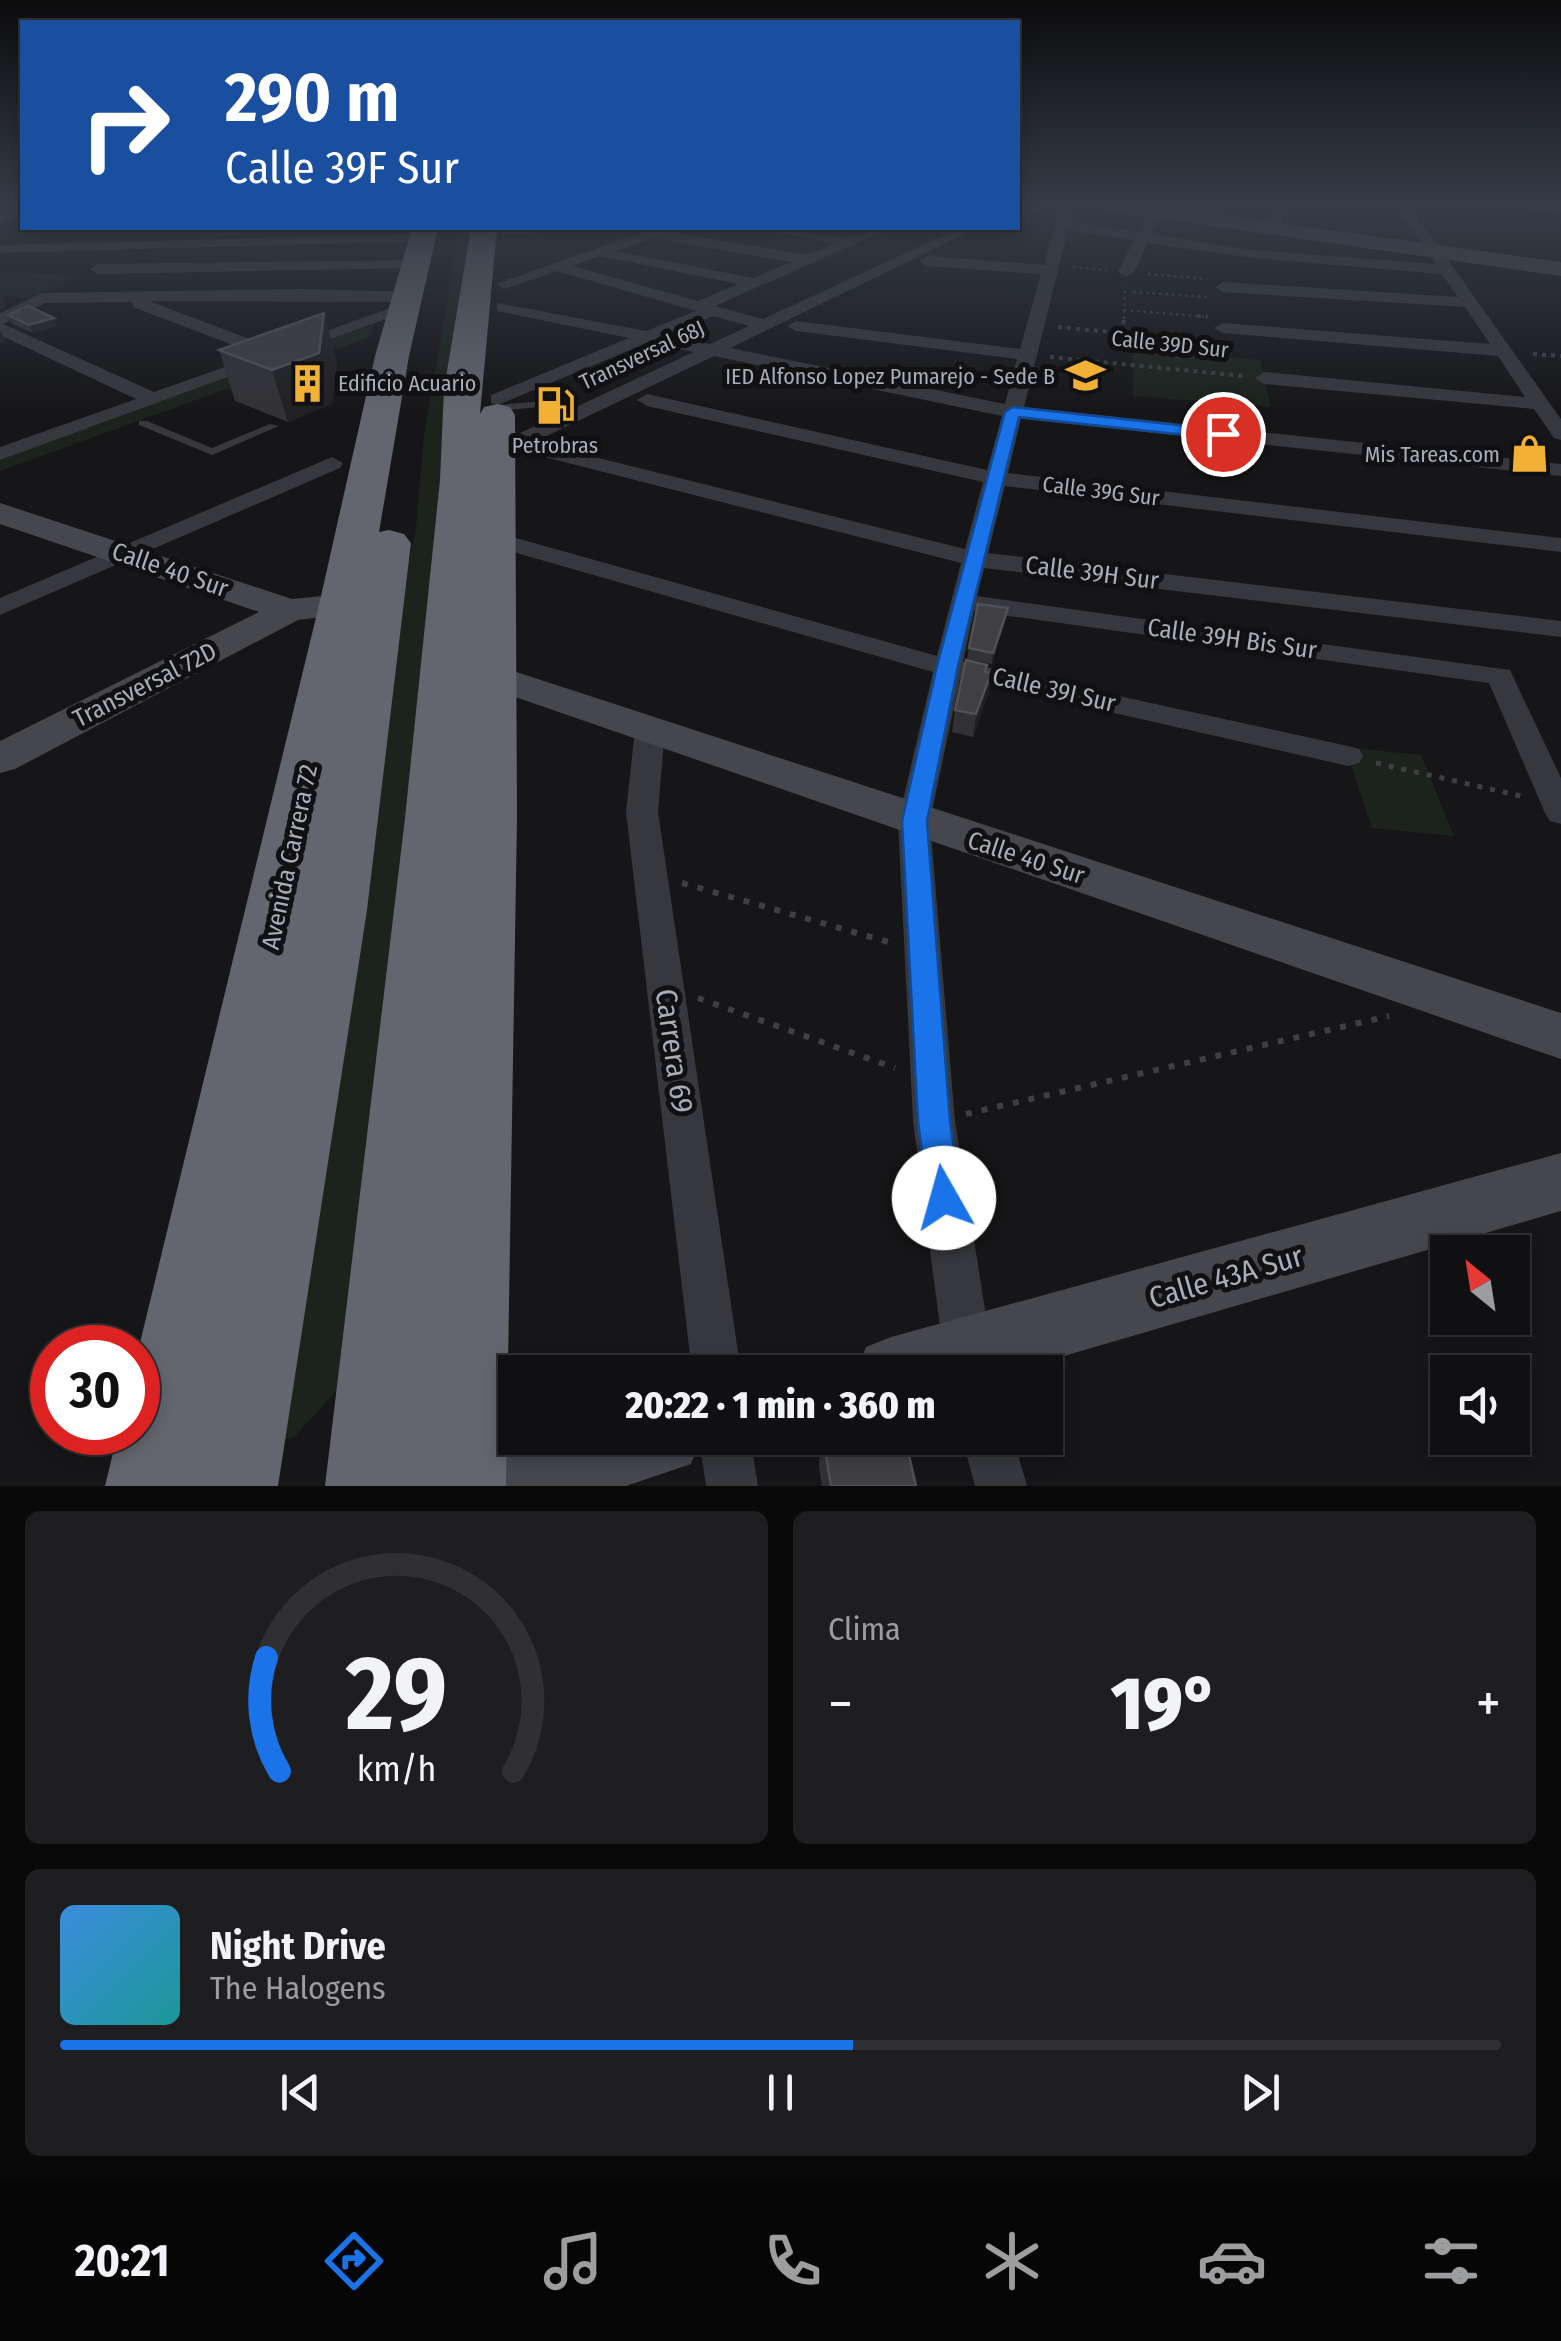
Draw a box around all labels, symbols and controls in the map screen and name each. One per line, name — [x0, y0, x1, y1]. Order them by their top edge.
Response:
text: 290 m — [225, 56, 399, 140]
icon: right — [60, 60, 190, 190]
text: Calle 39F Sur — [225, 141, 459, 195]
street label: Transversal 68J — [575, 314, 709, 396]
street label: Calle 39D Sur — [1110, 324, 1230, 364]
school or university icon: IED Alfonso Lopez Pumarejo - Sede B — [1064, 355, 1106, 397]
building icon: Edificio Acuario — [287, 362, 329, 404]
place label: IED Alfonso Lopez Pumarejo - Sede B — [725, 363, 1055, 390]
place label: Edificio Acuario — [338, 370, 476, 397]
fuel station icon: Petrobras — [534, 385, 576, 427]
pin — [1181, 392, 1266, 477]
icon: arrive — [1196, 407, 1251, 462]
place label: Petrobras — [512, 432, 598, 459]
shop icon: Mis Tareas.com — [1509, 433, 1551, 475]
place label: Mis Tareas.com — [1365, 441, 1500, 468]
street label: Calle 39G Sur — [1041, 470, 1161, 512]
street label: Calle 40 Sur — [108, 536, 232, 604]
street label: Calle 39H Sur — [1024, 550, 1161, 596]
street label: Calle 39H Bis Sur — [1145, 612, 1319, 666]
street label: Transversal 72D — [68, 636, 222, 734]
street label: Calle 39I Sur — [989, 661, 1119, 719]
street label: Avenida Carrera 72 — [256, 762, 324, 952]
street label: Calle 40 Sur — [964, 825, 1088, 891]
street label: Carrera 69 — [647, 987, 701, 1115]
position arrow — [892, 1146, 996, 1250]
north arrow — [1430, 1235, 1530, 1335]
map controls — [1430, 1235, 1530, 1455]
street label: Calle 43A Sur — [1145, 1238, 1308, 1316]
speed limit sign: 30 — [30, 1325, 160, 1455]
button: sound — [1430, 1355, 1530, 1455]
text: 20:22 · 1 min · 360 m — [625, 1382, 936, 1428]
text: Clima — [828, 1610, 901, 1648]
text: 29 — [345, 1632, 447, 1757]
text: 19° — [1111, 1659, 1218, 1749]
text: − — [828, 1671, 853, 1737]
text: + — [1476, 1671, 1501, 1737]
text: km/h — [357, 1748, 436, 1790]
text: Night Drive — [210, 1923, 386, 1969]
text: The Halogens — [210, 1969, 386, 2007]
icon: previous — [273, 2065, 328, 2120]
icon: pause — [753, 2065, 808, 2120]
icon: next — [1233, 2065, 1288, 2120]
icon: directions — [319, 2226, 389, 2296]
icon: music — [538, 2226, 608, 2296]
icon: phone — [758, 2226, 828, 2296]
icon: climate — [977, 2226, 1047, 2296]
icon: car — [1197, 2226, 1267, 2296]
icon: filters — [1416, 2226, 1486, 2296]
text: 20:21 — [75, 2234, 170, 2288]

